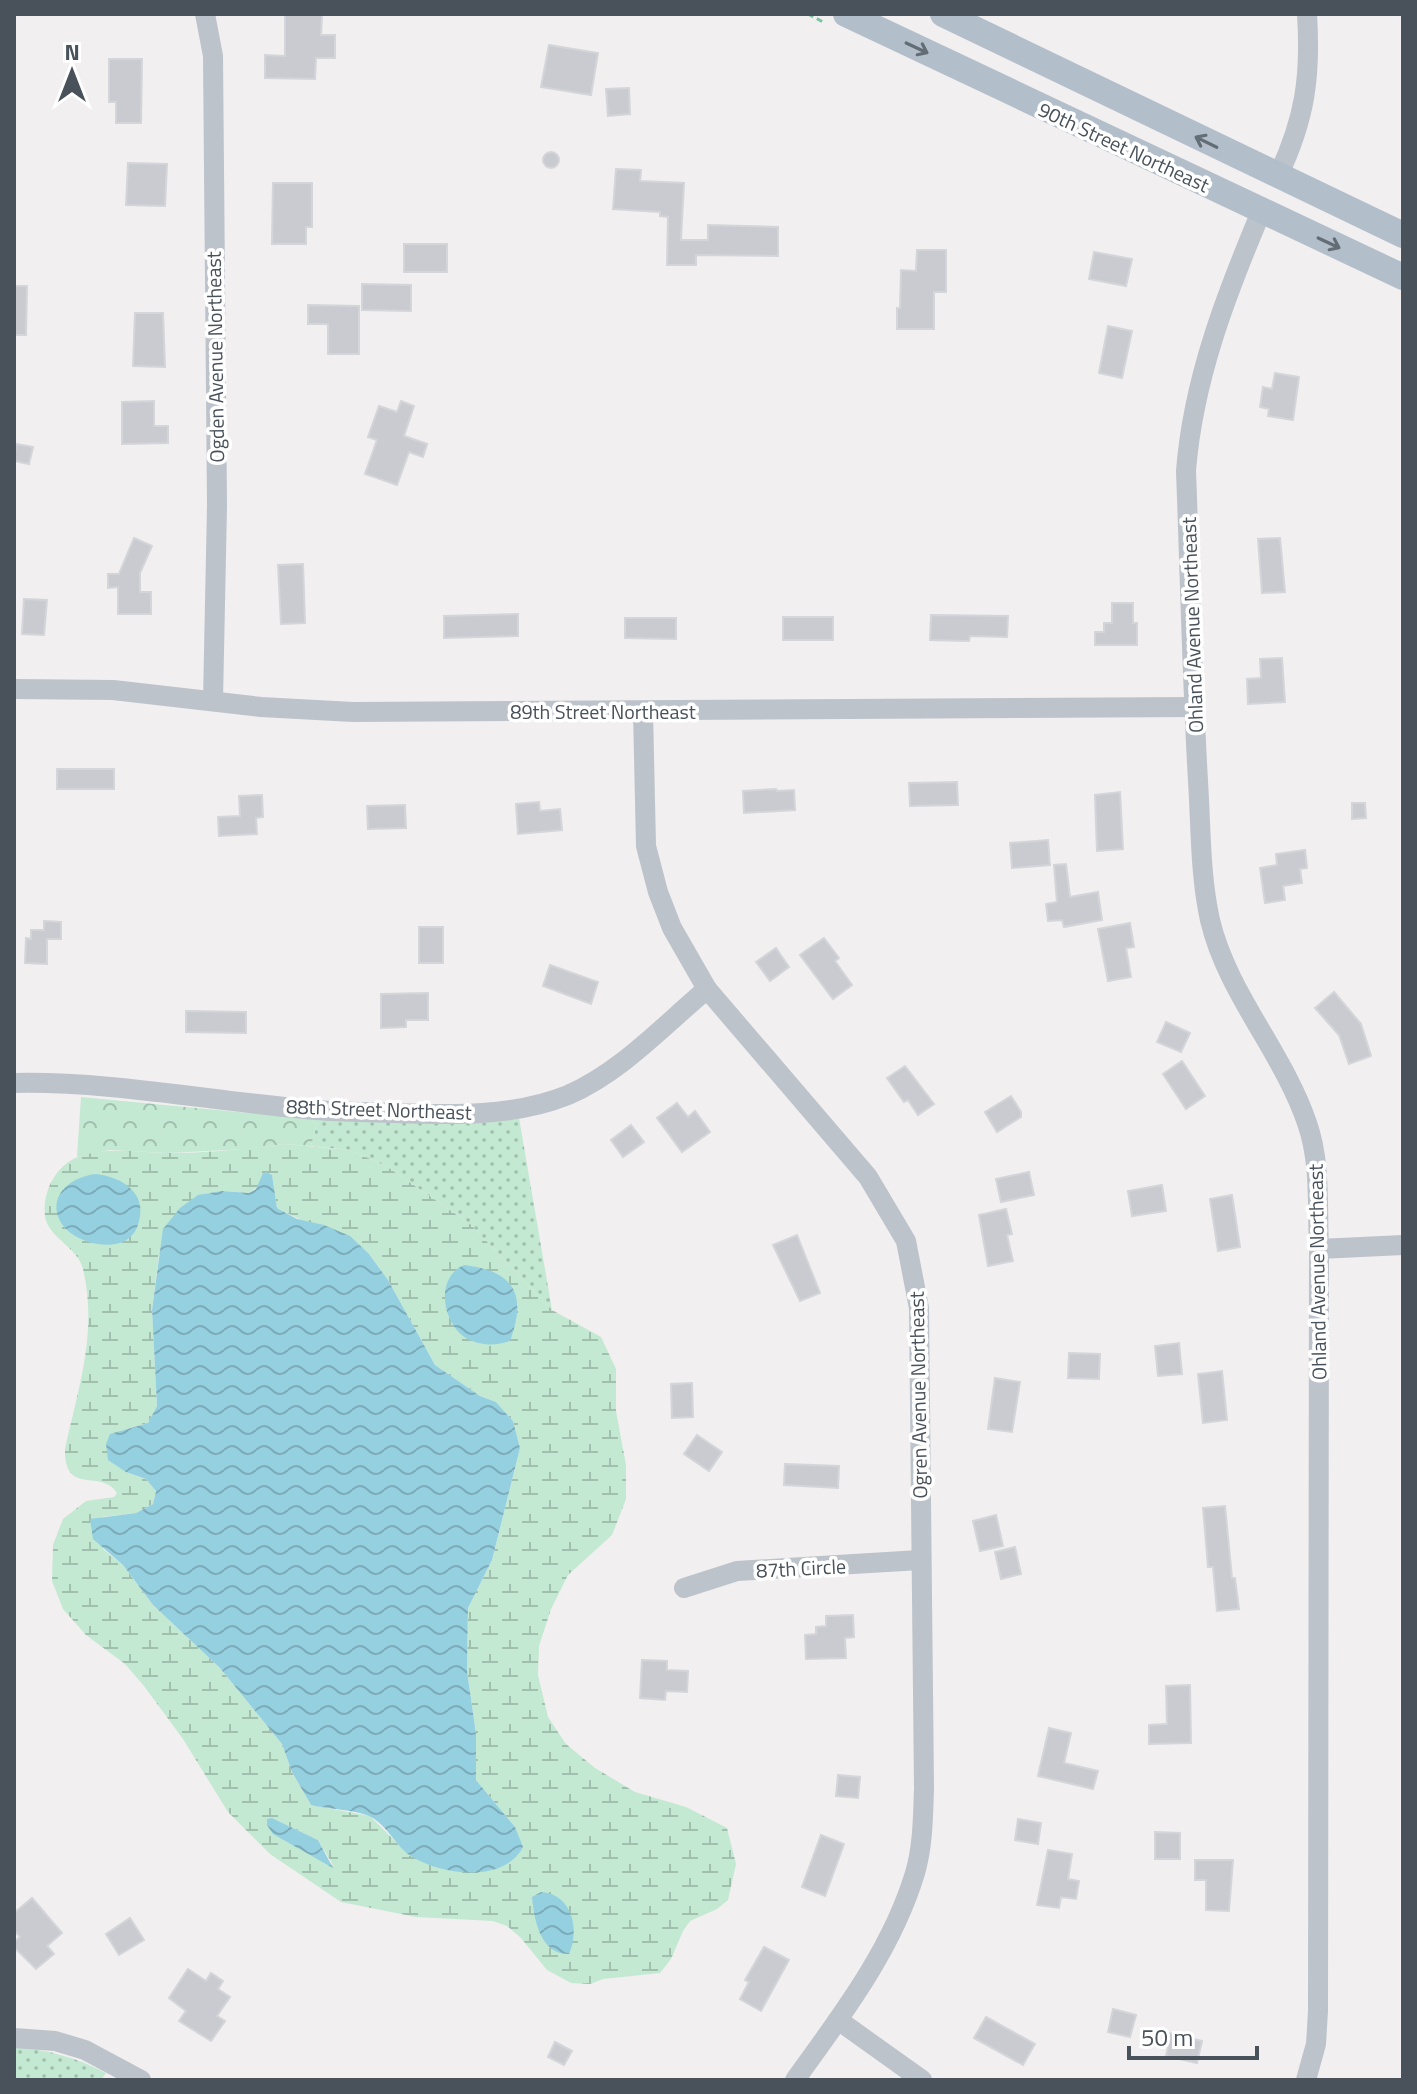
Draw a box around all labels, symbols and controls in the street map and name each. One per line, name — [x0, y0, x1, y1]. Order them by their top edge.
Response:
north arrow — [32, 32, 112, 112]
text: N — [64, 35, 80, 69]
one-way arrow — [904, 41, 928, 56]
street label: 90th Street Northeast — [1033, 94, 1215, 200]
one-way arrow — [1195, 134, 1219, 149]
one-way arrow — [1316, 236, 1340, 251]
street label: Ogden Avenue Northeast — [198, 251, 232, 463]
street label: Ohland Avenue Northeast — [1173, 516, 1211, 734]
street label: 89th Street Northeast — [510, 696, 696, 727]
street label: 88th Street Northeast — [286, 1090, 472, 1128]
street label: Ohland Avenue Northeast — [1300, 1164, 1334, 1380]
street label: Ogren Avenue Northeast — [901, 1291, 935, 1499]
street label: 87th Circle — [755, 1550, 847, 1586]
scale bar — [1129, 2010, 1257, 2060]
text: 50 m — [1141, 2019, 1193, 2055]

